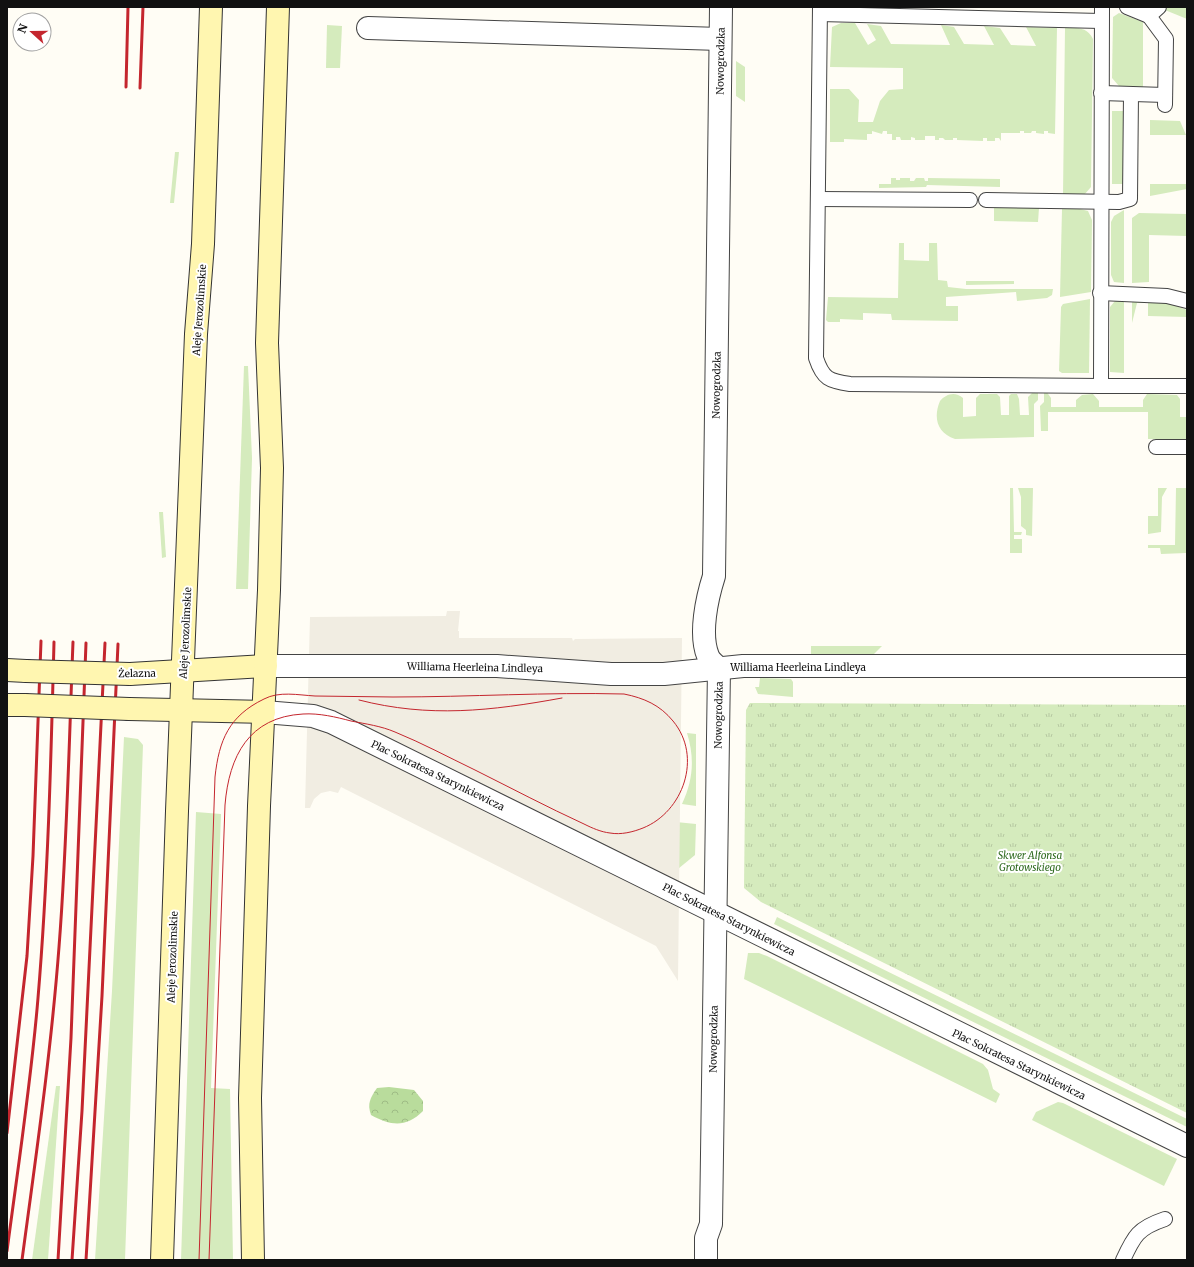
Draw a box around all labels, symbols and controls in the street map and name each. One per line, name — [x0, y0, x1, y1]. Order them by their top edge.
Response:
north arrow — [12, 12, 52, 52]
text: N — [15, 22, 31, 35]
street label: Nowogrodzka — [713, 27, 728, 95]
street label: Aleje Jerozolimskie — [190, 264, 209, 357]
street label: Nowogrodzka — [709, 351, 724, 419]
street label: Aleje Jerozolimskie — [177, 587, 194, 680]
street label: Williama Heerleina Lindleya — [406, 660, 544, 675]
street label: Williama Heerleina Lindleya — [729, 661, 866, 674]
street label: Żelazna — [118, 666, 157, 680]
street label: Nowogrodzka — [711, 681, 726, 749]
street label: Plac Sokratesa Starynkiewicza — [369, 737, 507, 814]
park label: Skwer Alfonsa Grotowskiego — [998, 849, 1062, 874]
street label: Plac Sokratesa Starynkiewicza — [660, 880, 798, 959]
street label: Aleje Jerozolimskie — [164, 911, 181, 1004]
street label: Nowogrodzka — [706, 1005, 721, 1073]
street label: Plac Sokratesa Starynkiewicza — [950, 1026, 1088, 1103]

